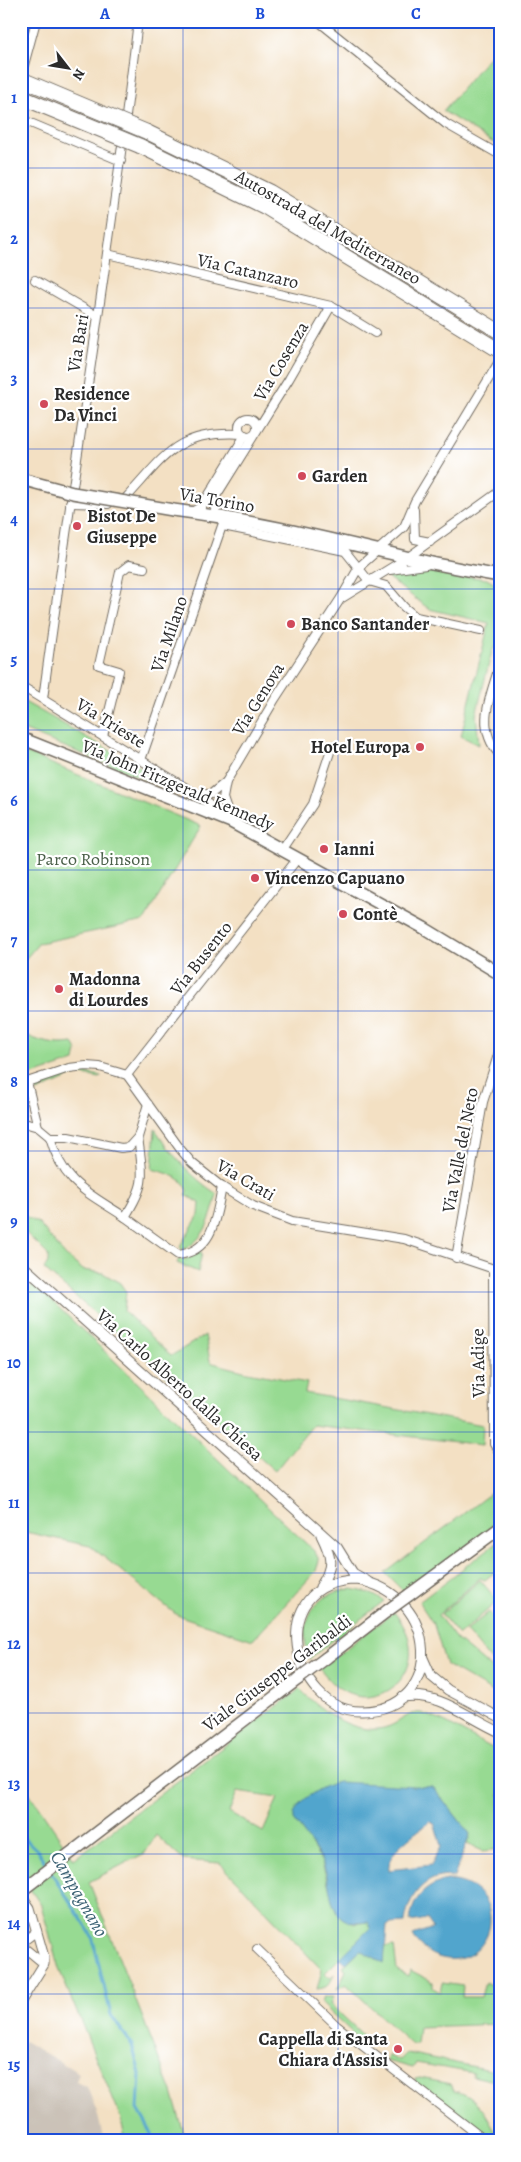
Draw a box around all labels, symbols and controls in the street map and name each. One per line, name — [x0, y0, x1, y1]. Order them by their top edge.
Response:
text: A — [99, 3, 111, 25]
text: B — [255, 3, 265, 25]
text: C — [411, 3, 421, 25]
north arrow — [42, 42, 92, 92]
text: N — [68, 65, 89, 84]
text: 1 — [11, 87, 17, 109]
street label: Autostrada del Mediterraneo — [230, 163, 425, 290]
text: 2 — [10, 228, 18, 250]
street label: Via Catanzaro — [194, 247, 301, 294]
street label: Via Bari — [61, 312, 94, 375]
street label: Via Cosenza — [247, 316, 315, 406]
text: 3 — [11, 368, 18, 390]
place label: Residence Da Vinci — [54, 382, 130, 427]
marker: Residence Da Vinci — [38, 398, 50, 410]
place label: Garden — [312, 464, 368, 488]
marker: Garden — [296, 470, 308, 482]
street label: Via Torino — [177, 481, 256, 518]
place label: Bistot De Giuseppe — [87, 504, 157, 549]
text: 4 — [10, 509, 18, 531]
marker: Bistot De Giuseppe — [71, 520, 83, 532]
street label: Via Milano — [144, 593, 193, 676]
place label: Banco Santander — [301, 612, 430, 636]
marker: Banco Santander — [285, 618, 297, 630]
text: 5 — [11, 649, 18, 671]
street label: Via Genova — [226, 658, 290, 741]
street label: Via Trieste — [71, 692, 150, 754]
street label: Via John Fitzgerald Kennedy — [77, 733, 279, 837]
place label: Hotel Europa — [310, 735, 410, 759]
marker: Hotel Europa — [414, 741, 426, 753]
text: 6 — [10, 790, 18, 812]
place label: Ianni — [334, 837, 374, 861]
marker: Ianni — [318, 843, 330, 855]
park label: Parco Robinson — [36, 847, 150, 871]
place label: Vincenzo Capuano — [264, 866, 405, 890]
marker: Vincenzo Capuano — [249, 872, 261, 884]
place label: Contè — [353, 902, 398, 926]
marker: Contè — [337, 908, 349, 920]
street label: Via Busento — [164, 916, 238, 1001]
text: 7 — [11, 930, 18, 952]
place label: Madonna di Lourdes — [69, 967, 148, 1012]
marker: Madonna di Lourdes — [53, 983, 65, 995]
text: 8 — [10, 1071, 18, 1093]
street label: Via Valle del Neto — [436, 1085, 484, 1216]
street label: Via Crati — [211, 1153, 280, 1206]
text: 9 — [10, 1211, 18, 1233]
street label: Via Carlo Alberto dalla Chiesa — [91, 1303, 269, 1467]
street label: Via Adige — [465, 1328, 491, 1399]
text: 10 — [7, 1352, 21, 1374]
text: 11 — [8, 1492, 20, 1514]
street label: Viale Giuseppe Garibaldi — [197, 1609, 356, 1738]
text: 12 — [7, 1633, 21, 1655]
text: 13 — [8, 1773, 20, 1795]
water label: Campagnano — [44, 1846, 114, 1942]
text: 14 — [7, 1913, 21, 1935]
place label: Cappella di Santa Chiara d'Assisi — [258, 2027, 388, 2072]
marker: Cappella di Santa Chiara d'Assisi — [392, 2043, 404, 2055]
text: 15 — [8, 2054, 20, 2076]

